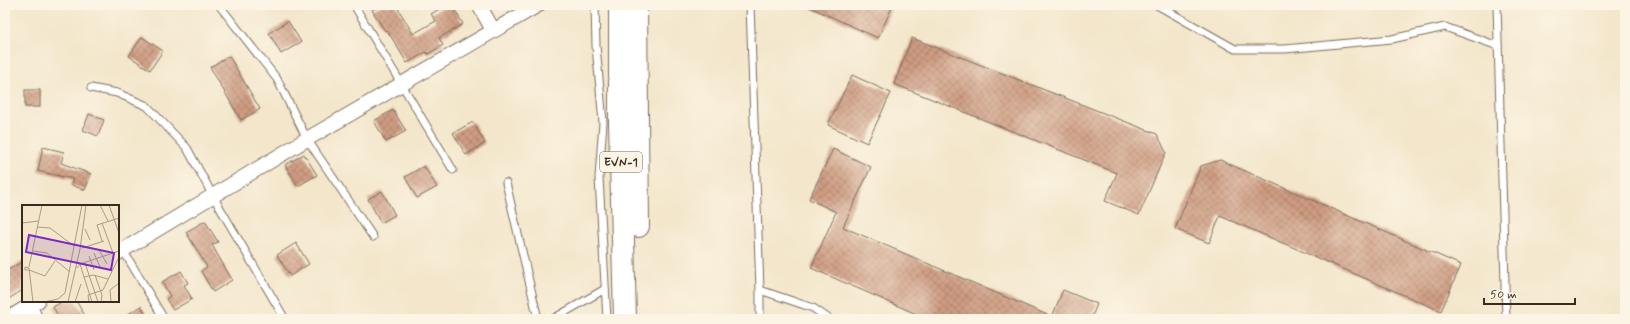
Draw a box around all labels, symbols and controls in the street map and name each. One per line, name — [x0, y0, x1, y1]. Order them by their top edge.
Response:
road number: EVN-1 — [600, 152, 642, 172]
inset map — [22, 205, 119, 302]
scale bar — [1484, 280, 1575, 306]
text: 50 m — [1490, 287, 1517, 303]

